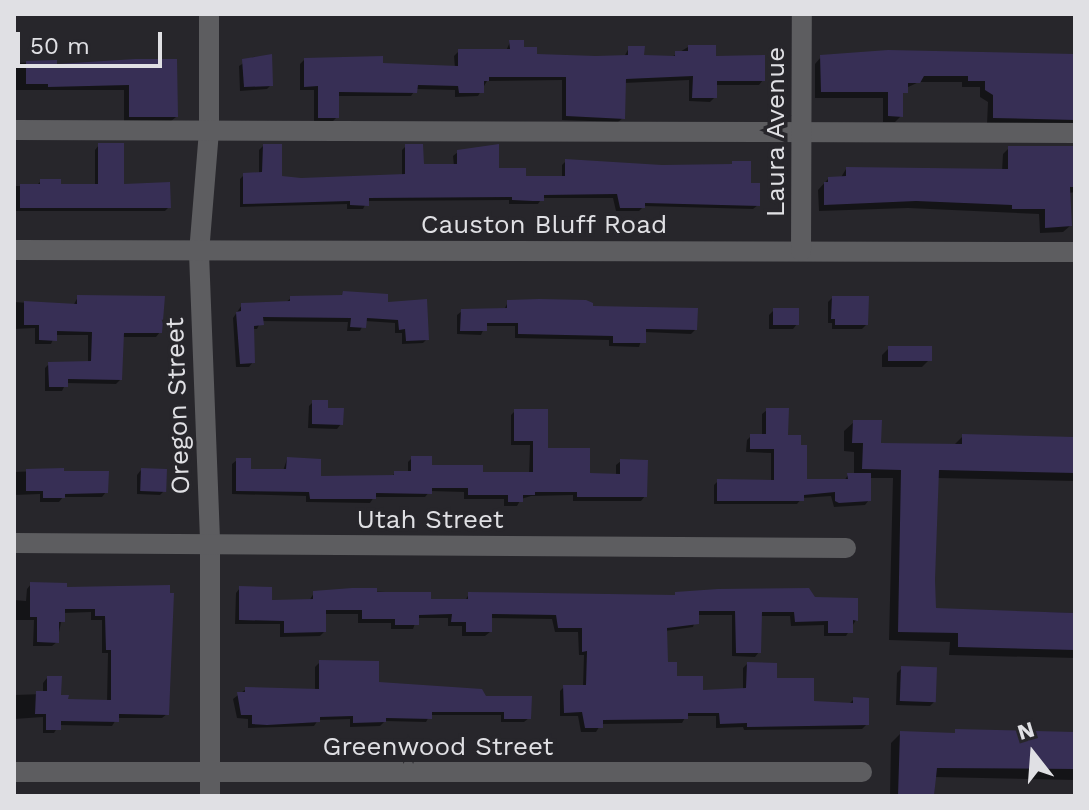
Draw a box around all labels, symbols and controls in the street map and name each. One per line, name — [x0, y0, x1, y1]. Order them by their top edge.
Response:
scale bar — [20, 16, 166, 66]
text: 50 m — [30, 32, 90, 60]
street label: Laura Avenue — [760, 46, 792, 218]
street label: Causton Bluff Road — [420, 209, 668, 241]
street label: Oregon Street — [159, 317, 197, 495]
street label: Utah Street — [356, 504, 504, 536]
north arrow — [993, 714, 1073, 794]
text: N — [1014, 716, 1037, 745]
street label: Greenwood Street — [323, 731, 553, 763]

